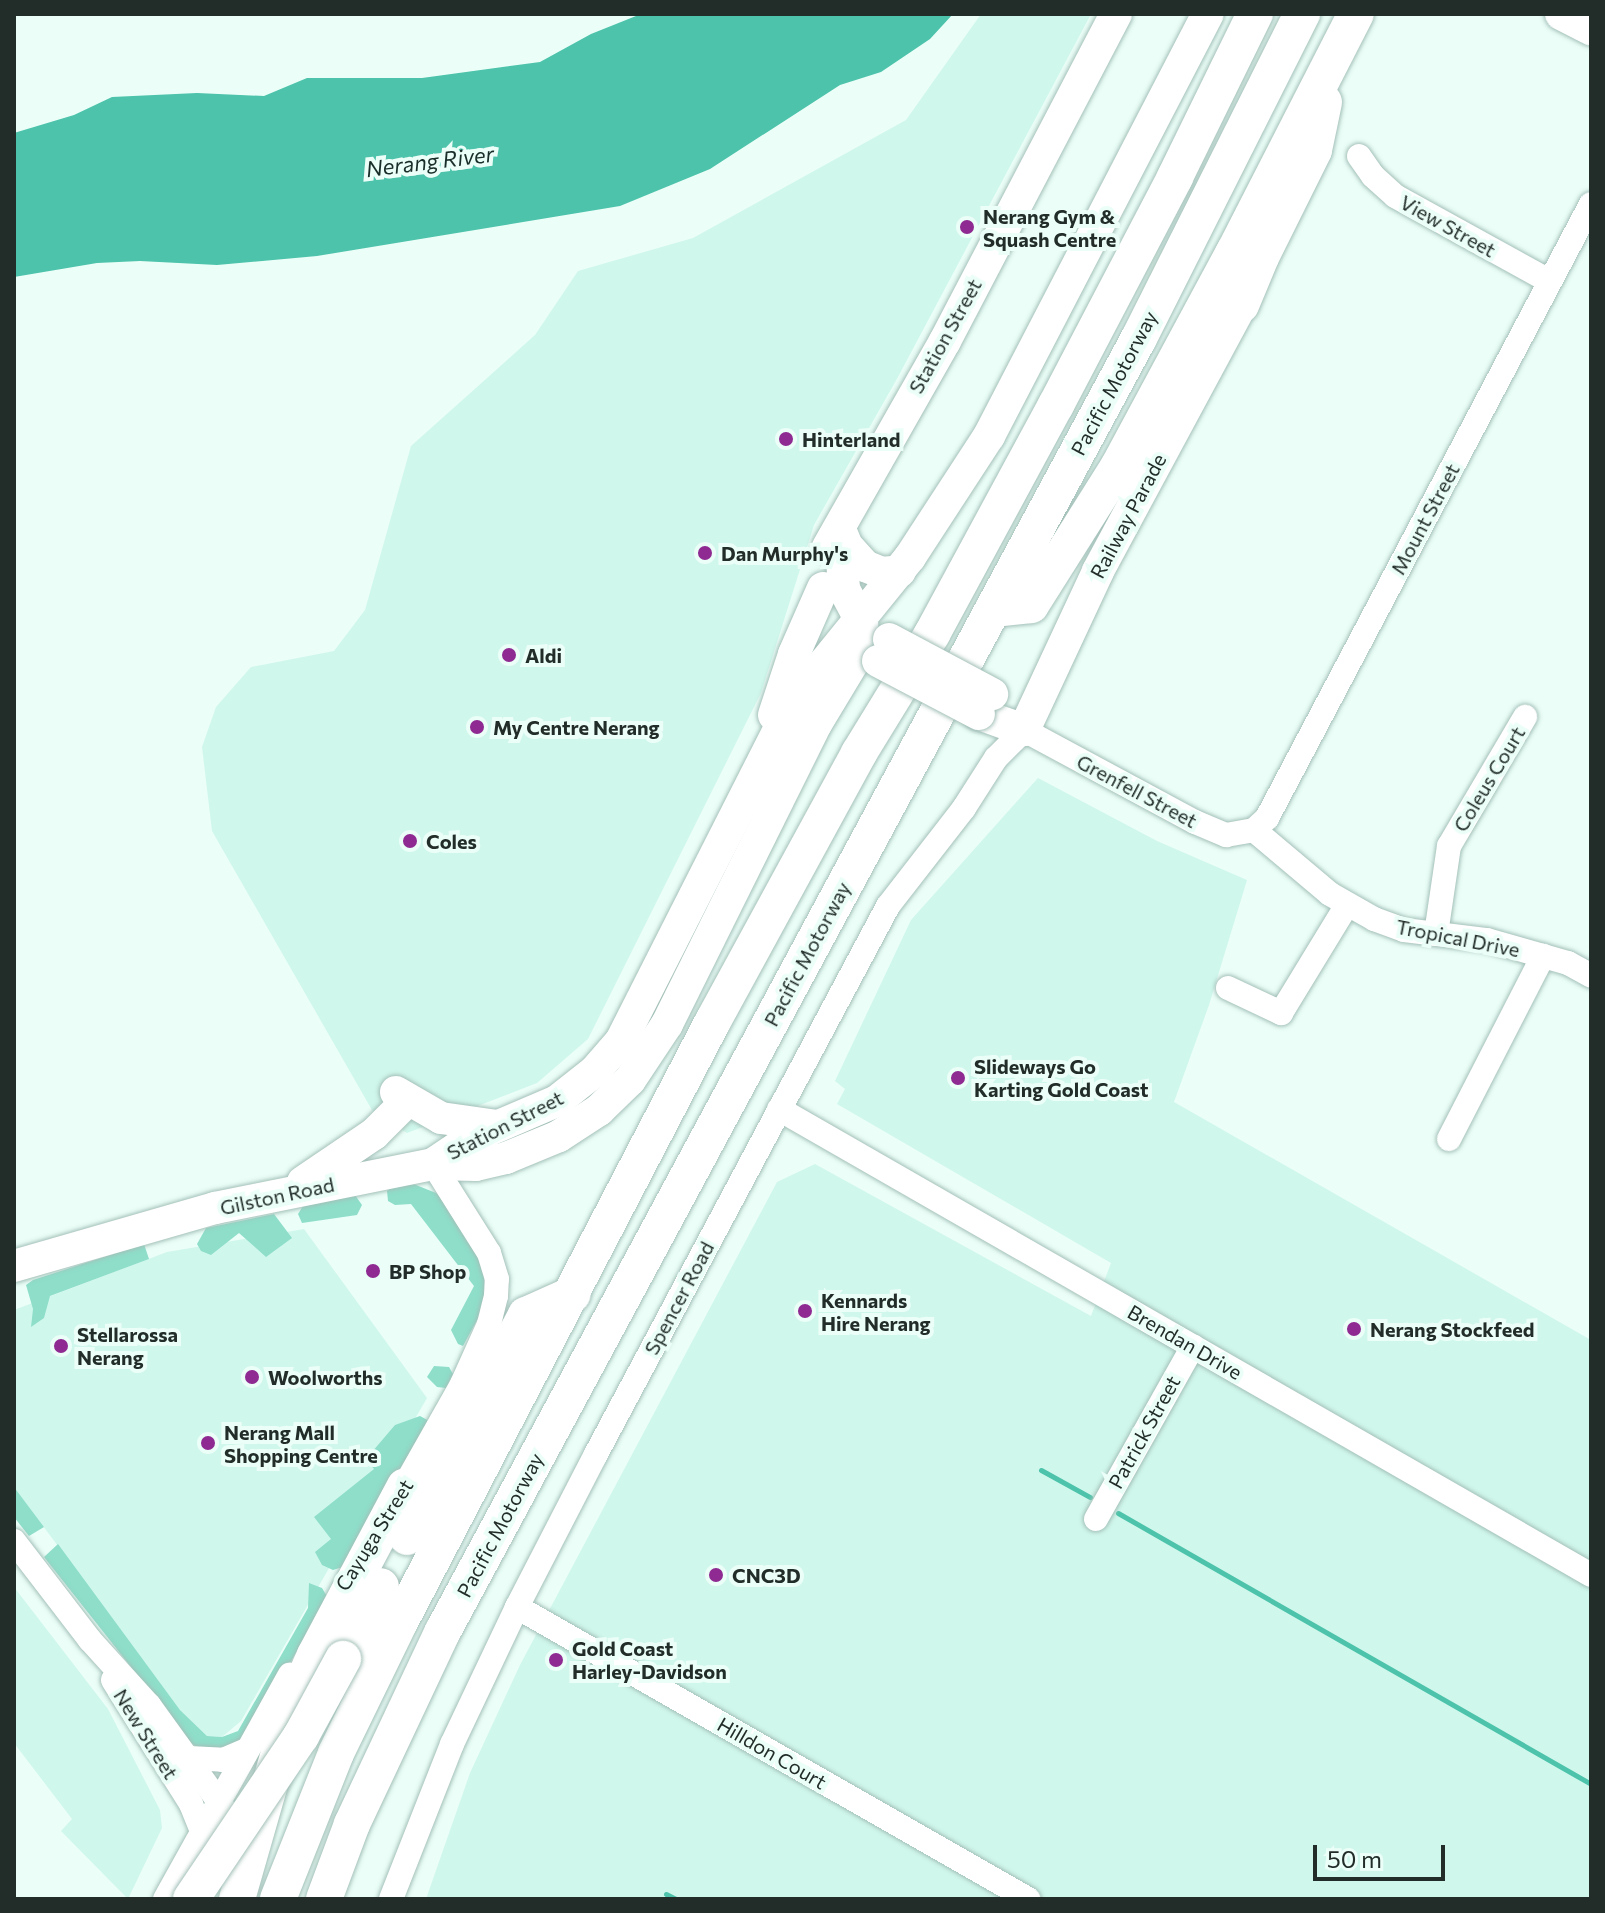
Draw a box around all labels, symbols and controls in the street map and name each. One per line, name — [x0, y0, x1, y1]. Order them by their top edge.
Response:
water label: Nerang River — [364, 140, 496, 182]
street label: View Street — [1396, 190, 1500, 262]
place label: Nerang Gym & Squash Centre — [983, 204, 1116, 251]
marker: Nerang Gym & Squash Centre — [958, 218, 976, 236]
street label: Station Street — [904, 275, 986, 397]
street label: Pacific Motorway — [1066, 307, 1162, 459]
place label: Hinterland — [802, 427, 901, 451]
marker: Hinterland — [777, 430, 795, 448]
street label: Railway Parade — [1085, 450, 1171, 582]
street label: Mount Street — [1386, 459, 1464, 579]
place label: Dan Murphy's — [721, 541, 848, 565]
marker: Dan Murphy's — [696, 544, 714, 562]
place label: Aldi — [525, 643, 562, 667]
marker: Aldi — [500, 646, 518, 664]
place label: My Centre Nerang — [493, 715, 660, 739]
marker: My Centre Nerang — [468, 718, 486, 736]
street label: Coleus Court — [1448, 722, 1530, 836]
street label: Grenfell Street — [1073, 749, 1201, 833]
place label: Coles — [426, 829, 477, 853]
marker: Coles — [401, 832, 419, 850]
street label: Pacific Motorway — [759, 878, 855, 1030]
street label: Tropical Drive — [1394, 914, 1522, 962]
place label: Slideways Go Karting Gold Coast — [974, 1054, 1148, 1101]
marker: Slideways Go Karting Gold Coast — [949, 1069, 967, 1087]
street label: Station Street — [443, 1085, 567, 1165]
street label: Gilston Road — [218, 1172, 336, 1220]
street label: Spencer Road — [639, 1237, 719, 1359]
place label: BP Shop — [389, 1259, 466, 1283]
marker: BP Shop — [364, 1262, 382, 1280]
place label: Kennards Hire Nerang — [821, 1288, 931, 1335]
street label: Brendan Drive — [1123, 1300, 1247, 1384]
marker: Kennards Hire Nerang — [796, 1302, 814, 1320]
place label: Nerang Stockfeed — [1370, 1317, 1534, 1341]
marker: Nerang Stockfeed — [1345, 1320, 1363, 1338]
place label: Stellarossa Nerang — [77, 1322, 178, 1369]
marker: Stellarossa Nerang — [52, 1337, 70, 1355]
place label: Woolworths — [268, 1365, 383, 1389]
marker: Woolworths — [243, 1368, 261, 1386]
street label: Patrick Street — [1103, 1371, 1185, 1493]
place label: Nerang Mall Shopping Centre — [224, 1420, 378, 1467]
marker: Nerang Mall Shopping Centre — [199, 1434, 217, 1452]
street label: Pacific Motorway — [452, 1449, 548, 1601]
street label: Cayuga Street — [330, 1475, 418, 1595]
place label: CNC3D — [732, 1563, 801, 1587]
marker: CNC3D — [707, 1566, 725, 1584]
place label: Gold Coast Harley-Davidson — [572, 1636, 727, 1683]
marker: Gold Coast Harley-Davidson — [547, 1651, 565, 1669]
street label: New Street — [109, 1684, 183, 1784]
street label: Hilldon Court — [713, 1712, 831, 1794]
scale bar — [1317, 1829, 1449, 1879]
text: 50 m — [1327, 1844, 1382, 1873]

